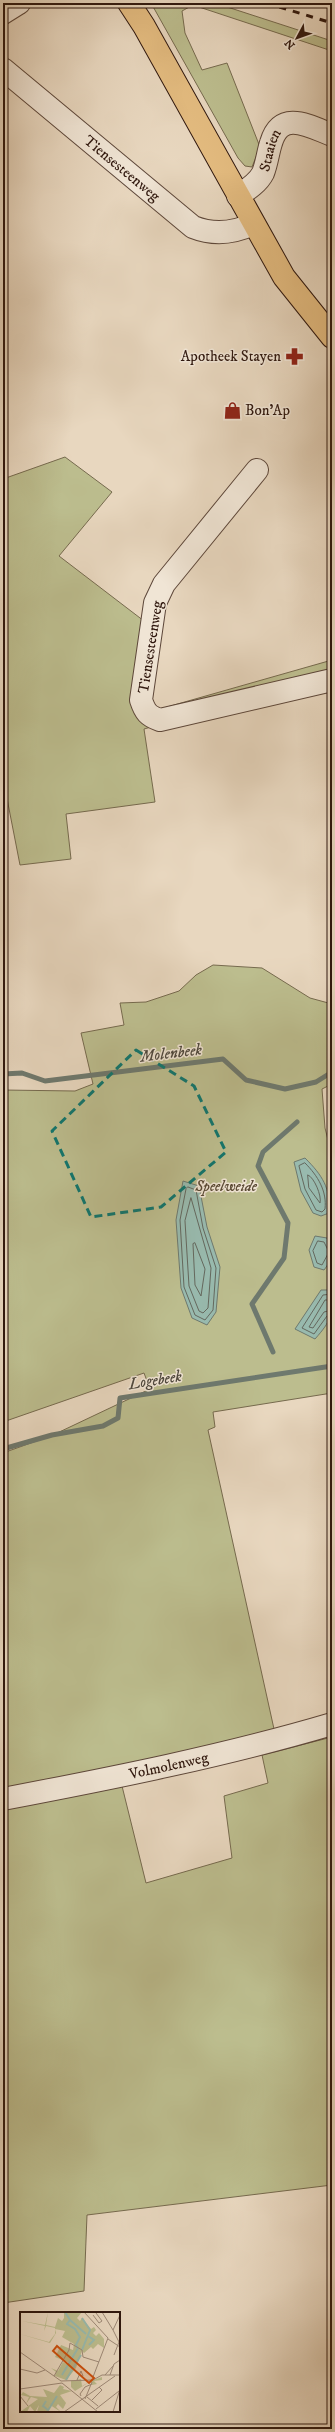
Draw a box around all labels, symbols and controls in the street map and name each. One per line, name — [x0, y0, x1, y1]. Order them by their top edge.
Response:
north arrow — [277, 18, 317, 58]
text: N — [282, 36, 298, 52]
street label: Staaien — [255, 125, 286, 174]
street label: Tiensesteenweg — [80, 131, 164, 206]
pharmacy icon: Apotheek Stayen — [284, 346, 304, 366]
place label: Apotheek Stayen — [181, 347, 281, 366]
shop icon: Bon'Ap — [222, 400, 242, 420]
place label: Bon'Ap — [245, 401, 290, 420]
street label: Tiensesteenweg — [134, 599, 167, 695]
water label: Molenbeek — [138, 1039, 203, 1067]
park label: Speelweide — [194, 1177, 258, 1196]
water label: Logebeek — [126, 1366, 184, 1394]
street label: Volmolenweg — [126, 1748, 211, 1784]
inset map — [20, 2312, 120, 2412]

